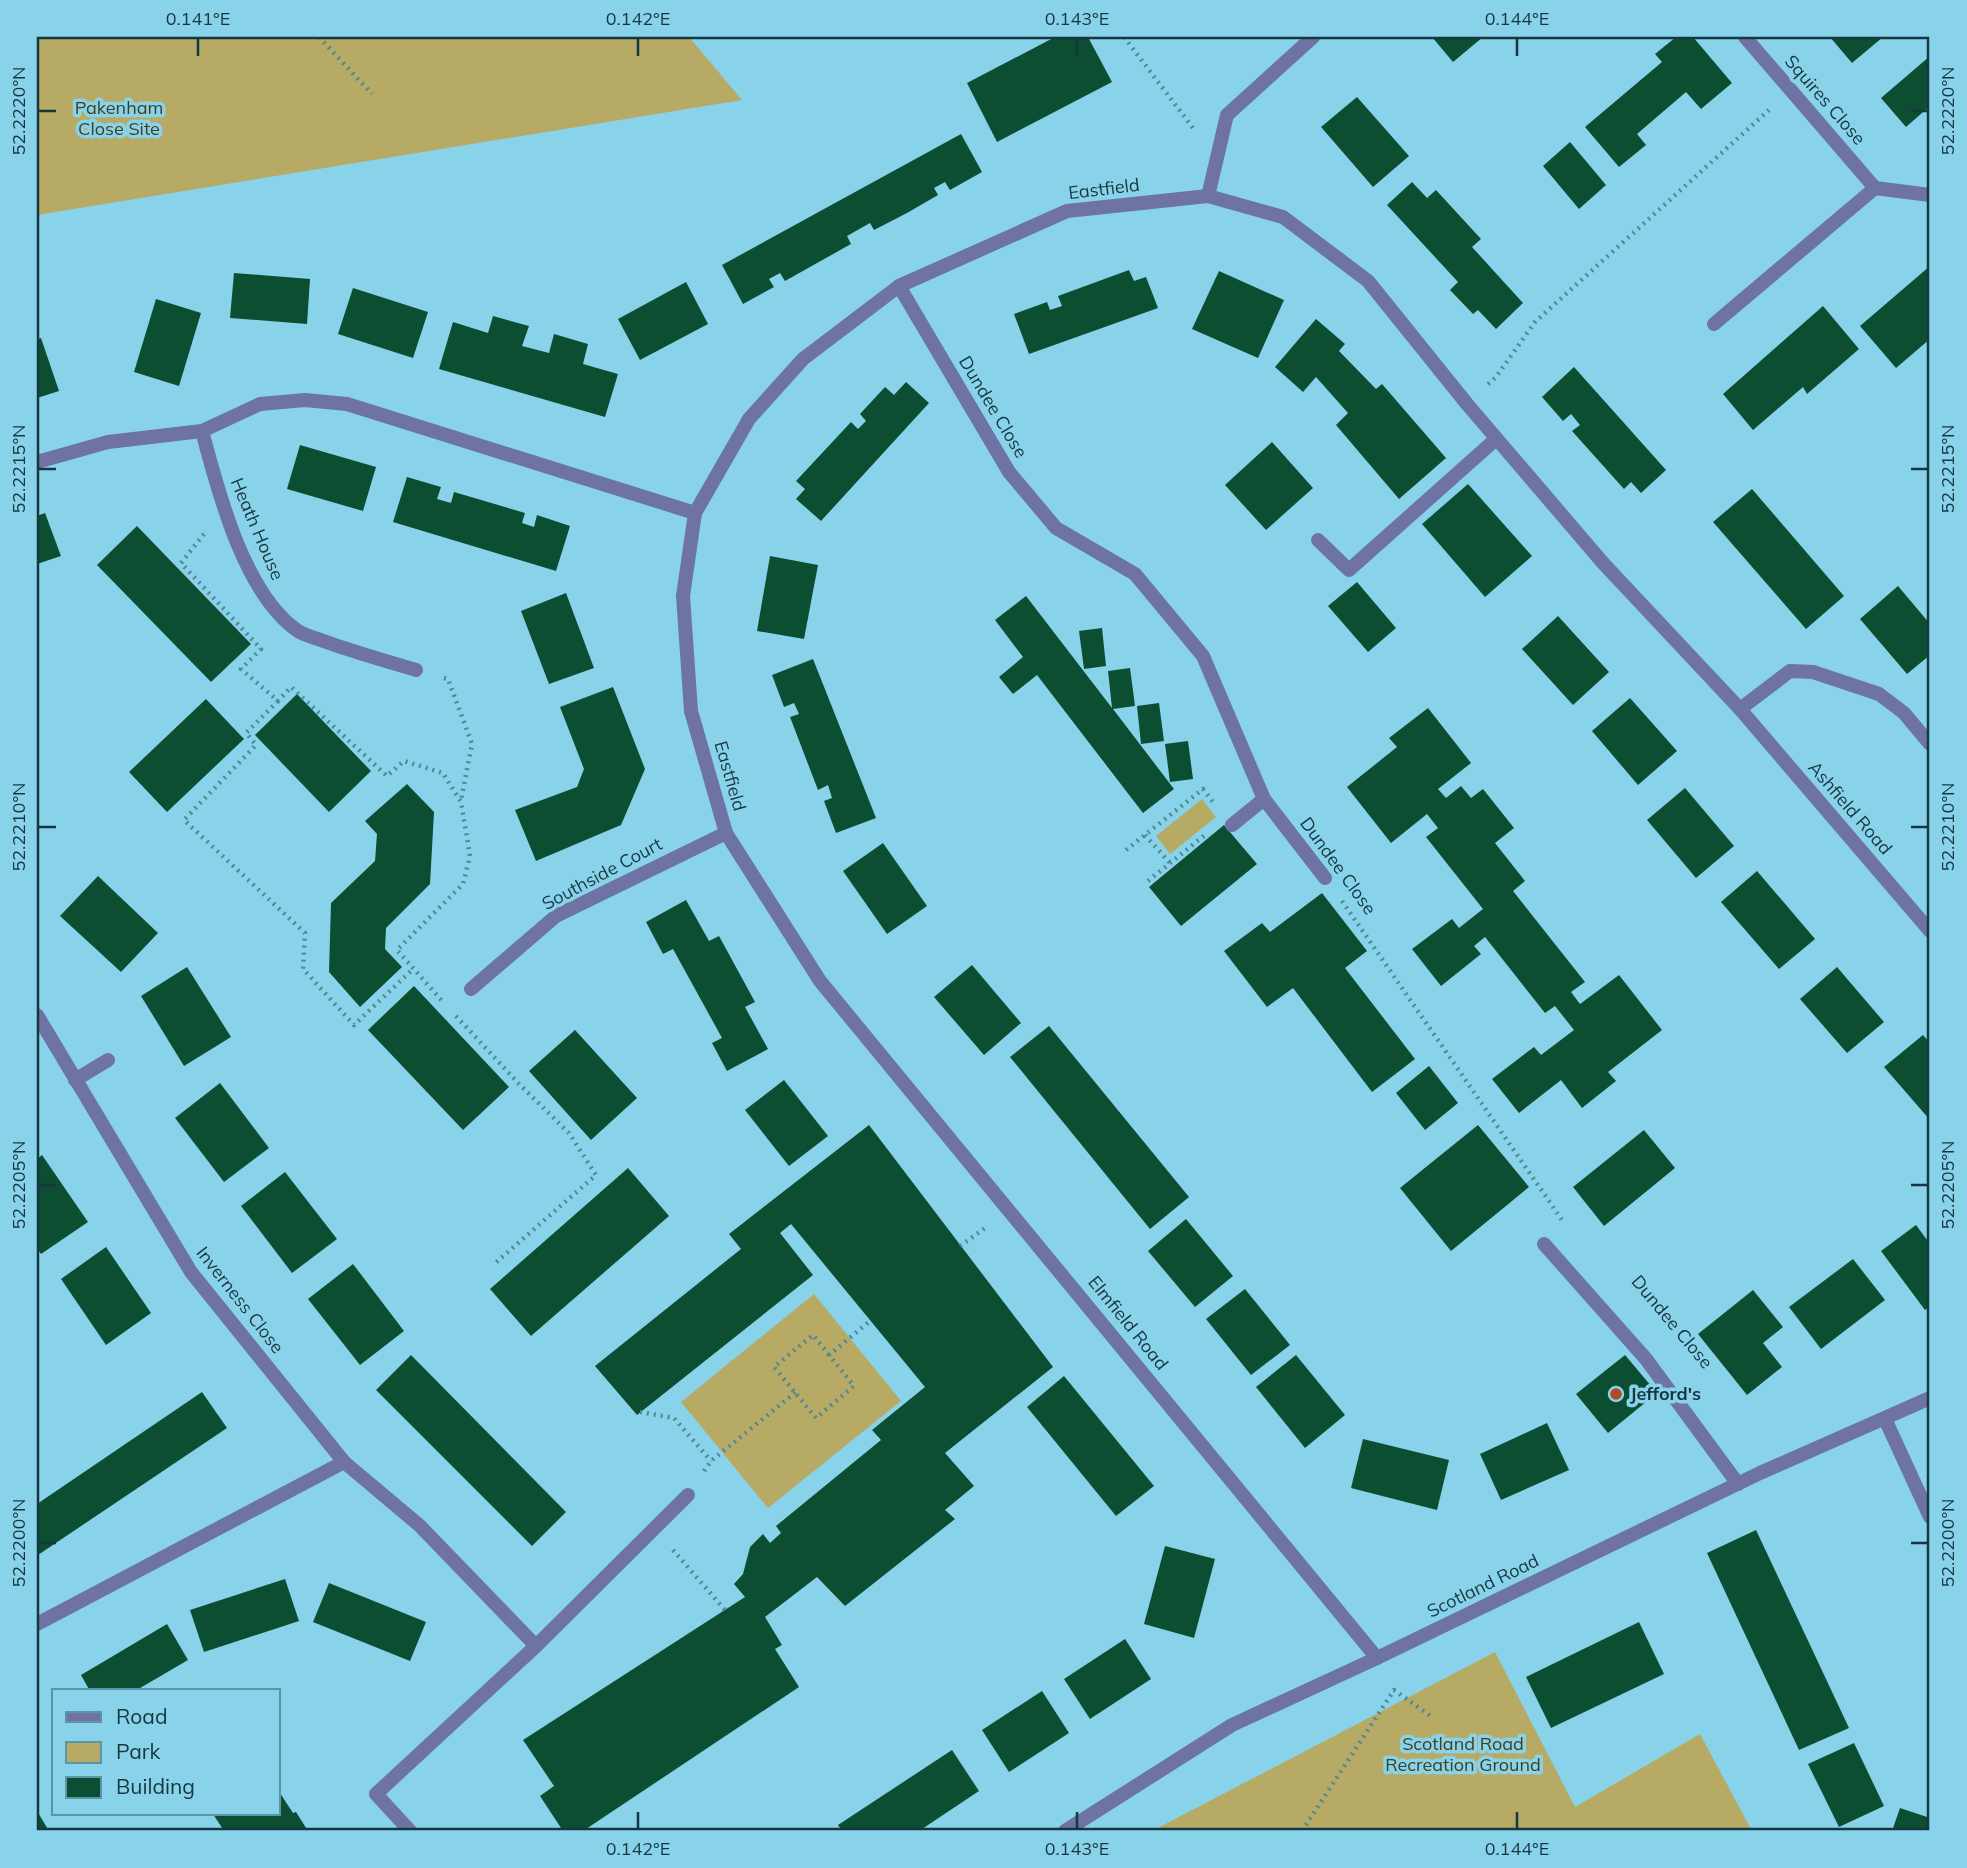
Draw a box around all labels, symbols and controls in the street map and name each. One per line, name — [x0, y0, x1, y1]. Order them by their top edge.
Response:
text: 0.141°E — [166, 7, 230, 30]
text: 0.142°E — [606, 7, 670, 30]
text: 0.143°E — [1045, 7, 1109, 30]
text: 0.144°E — [1485, 7, 1549, 30]
street label: Squires Close — [1780, 50, 1871, 150]
text: 52.2220°N — [7, 66, 30, 156]
text: 52.2220°N — [1936, 66, 1959, 156]
park label: Pakenham Close Site — [75, 96, 163, 140]
street label: Eastfield — [1067, 173, 1141, 204]
street label: Dundee Close — [954, 352, 1033, 462]
text: 52.2215°N — [7, 424, 30, 514]
text: 52.2215°N — [1936, 424, 1959, 514]
street label: Heath House — [226, 474, 289, 584]
street label: Eastfield — [710, 738, 751, 813]
street label: Ashfield Road — [1803, 756, 1897, 859]
text: 52.2210°N — [7, 782, 30, 872]
text: 52.2210°N — [1936, 782, 1959, 872]
street label: Dundee Close — [1295, 812, 1382, 919]
street label: Southside Court — [538, 832, 666, 915]
text: 52.2205°N — [7, 1140, 30, 1230]
text: 52.2205°N — [1936, 1140, 1959, 1230]
street label: Inverness Close — [192, 1242, 289, 1358]
street label: Dundee Close — [1627, 1270, 1718, 1373]
street label: Elmfield Road — [1083, 1271, 1173, 1374]
place label: Jefford's — [1630, 1382, 1701, 1405]
marker: Jefford's — [1608, 1386, 1624, 1402]
text: 52.2200°N — [7, 1498, 30, 1588]
text: 52.2200°N — [1936, 1498, 1959, 1588]
street label: Scotland Road — [1423, 1549, 1543, 1623]
legend — [52, 1689, 280, 1815]
text: Road — [116, 1703, 167, 1729]
park label: Scotland Road Recreation Ground — [1385, 1732, 1541, 1776]
text: Park — [116, 1738, 160, 1764]
text: Building — [116, 1773, 195, 1799]
text: 0.142°E — [606, 1837, 670, 1860]
text: 0.143°E — [1045, 1837, 1109, 1860]
text: 0.144°E — [1485, 1837, 1549, 1860]

